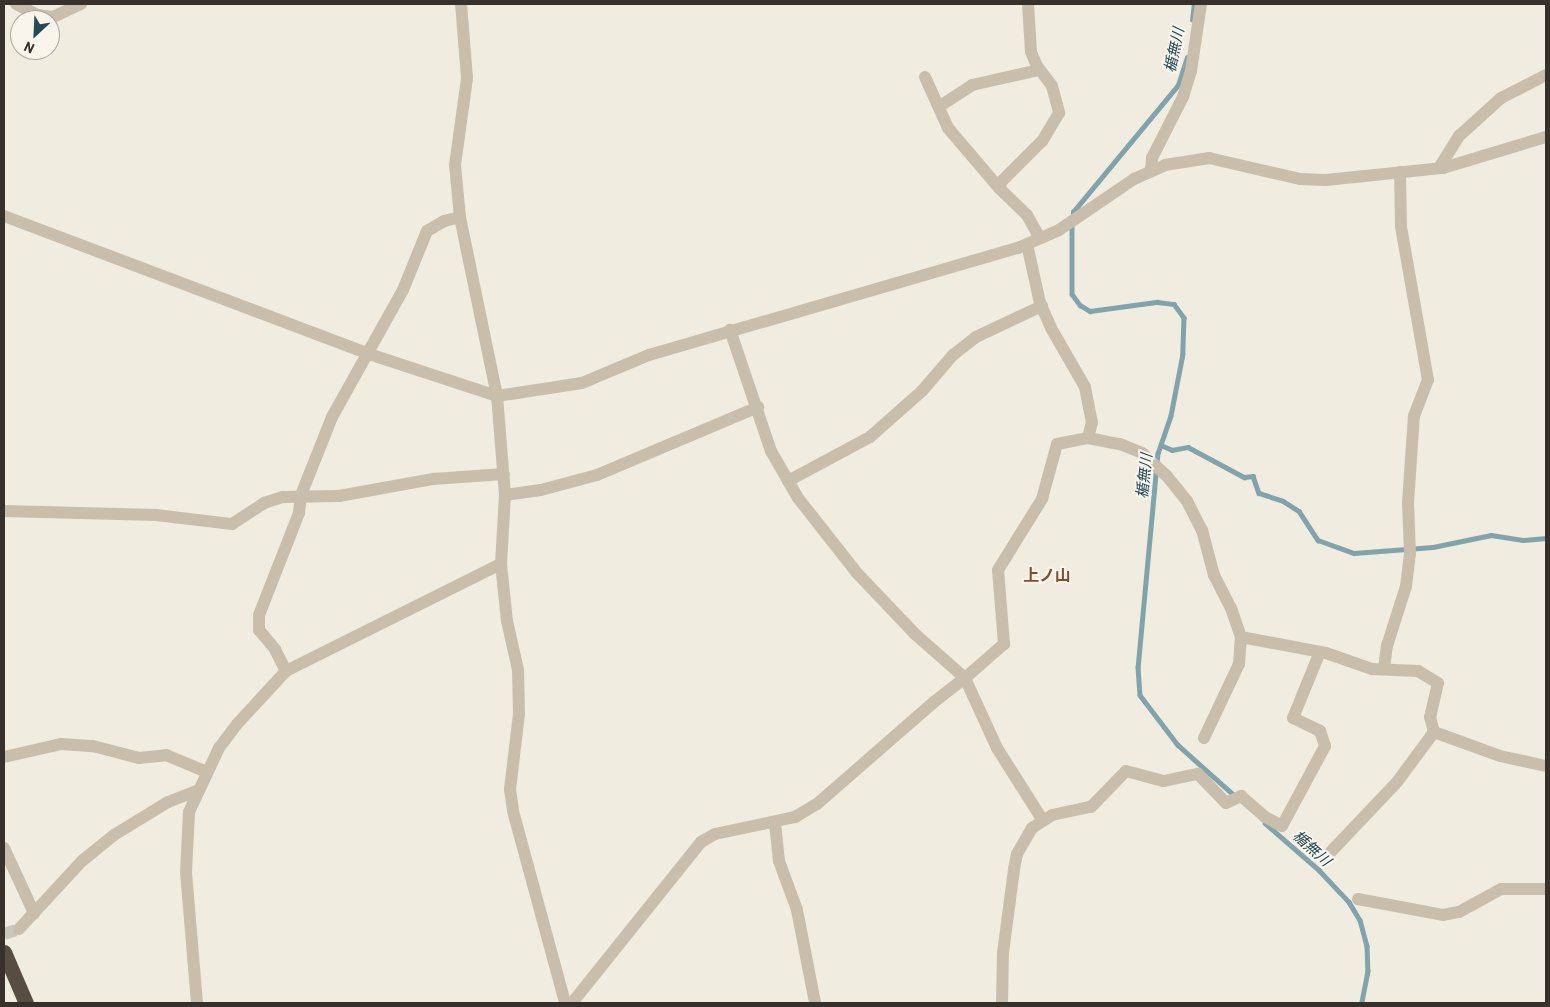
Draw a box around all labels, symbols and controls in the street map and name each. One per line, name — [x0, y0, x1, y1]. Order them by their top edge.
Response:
north arrow — [10, 10, 60, 60]
water label: 楯無川 — [1161, 26, 1187, 74]
text: N — [21, 38, 37, 58]
water label: 楯無川 — [1133, 453, 1155, 499]
district label: 上ノ山 — [1023, 565, 1071, 585]
water label: 楯無川 — [1289, 826, 1335, 870]

